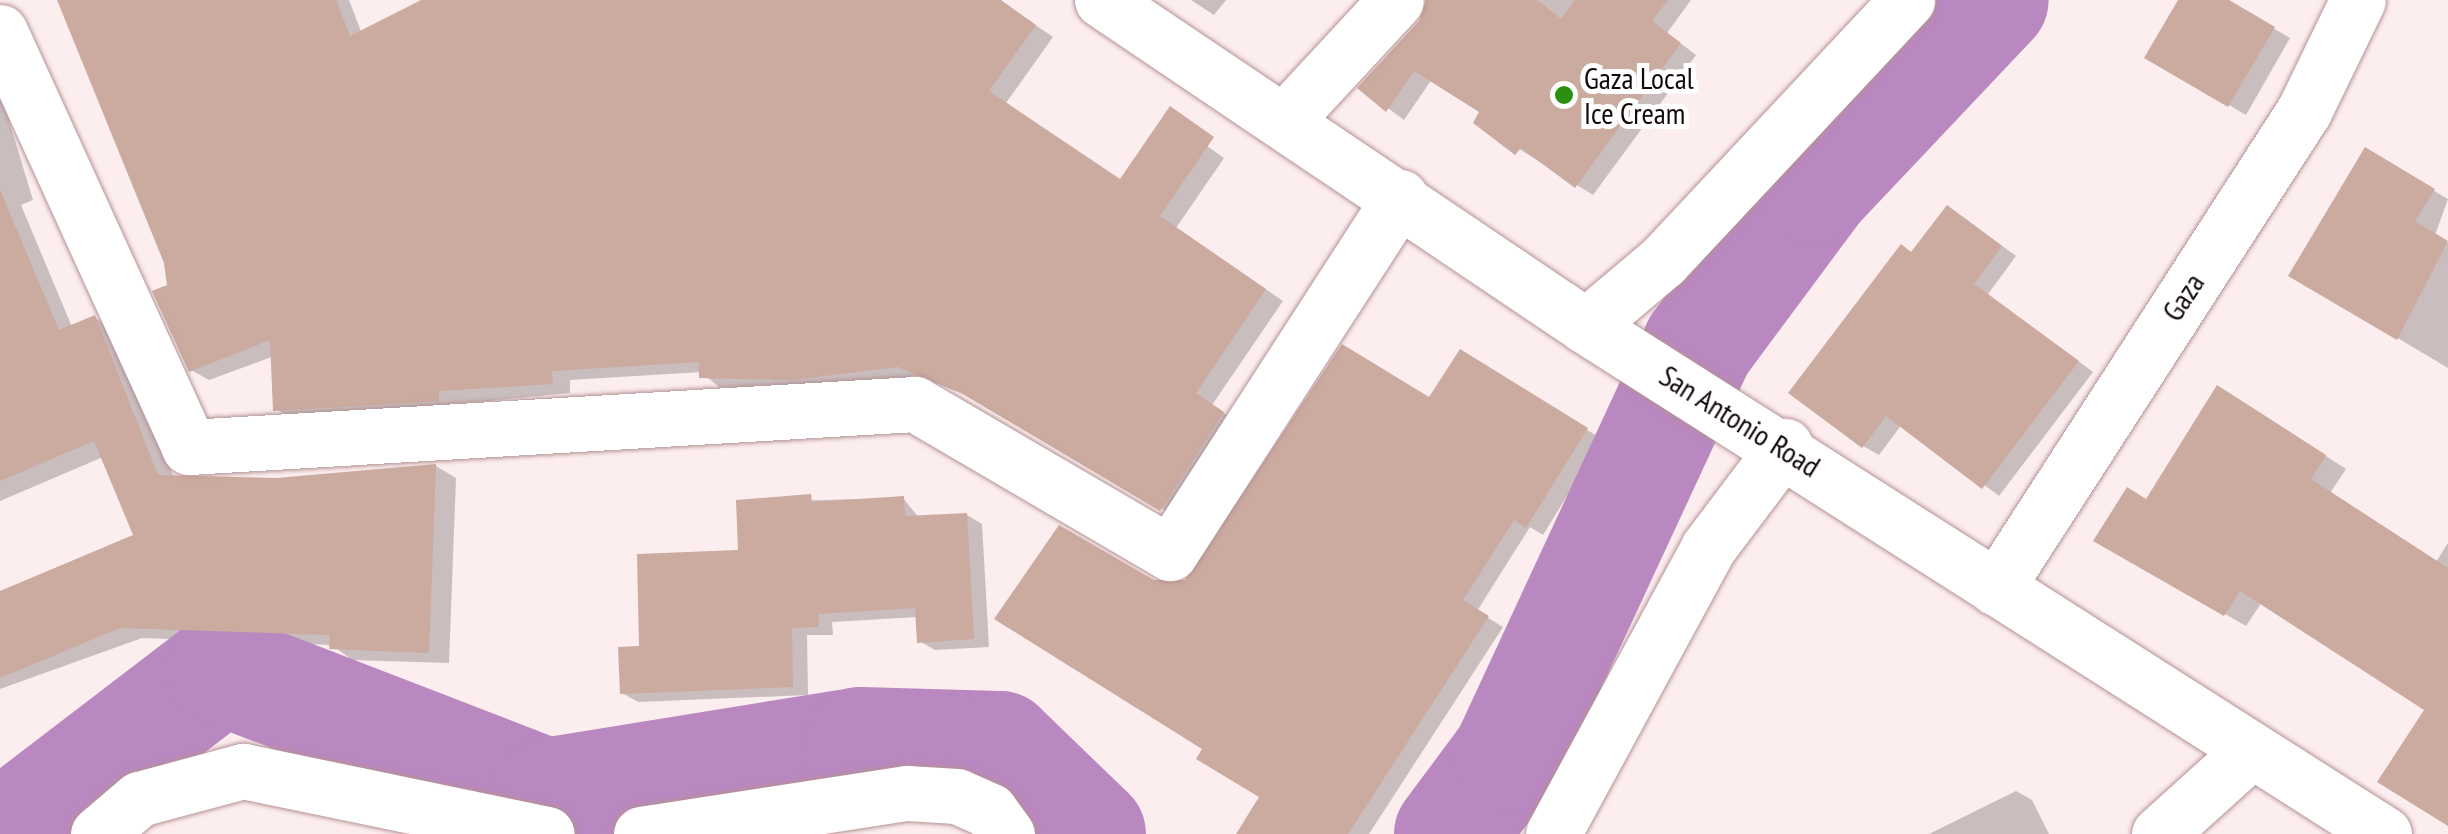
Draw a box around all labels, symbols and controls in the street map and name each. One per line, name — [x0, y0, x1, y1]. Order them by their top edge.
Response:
place label: Gaza Local Ice Cream — [1584, 60, 1694, 130]
marker: Gaza Local Ice Cream — [1553, 84, 1575, 106]
street label: Gaza — [2154, 266, 2212, 328]
street label: San Antonio Road — [1653, 357, 1827, 485]

